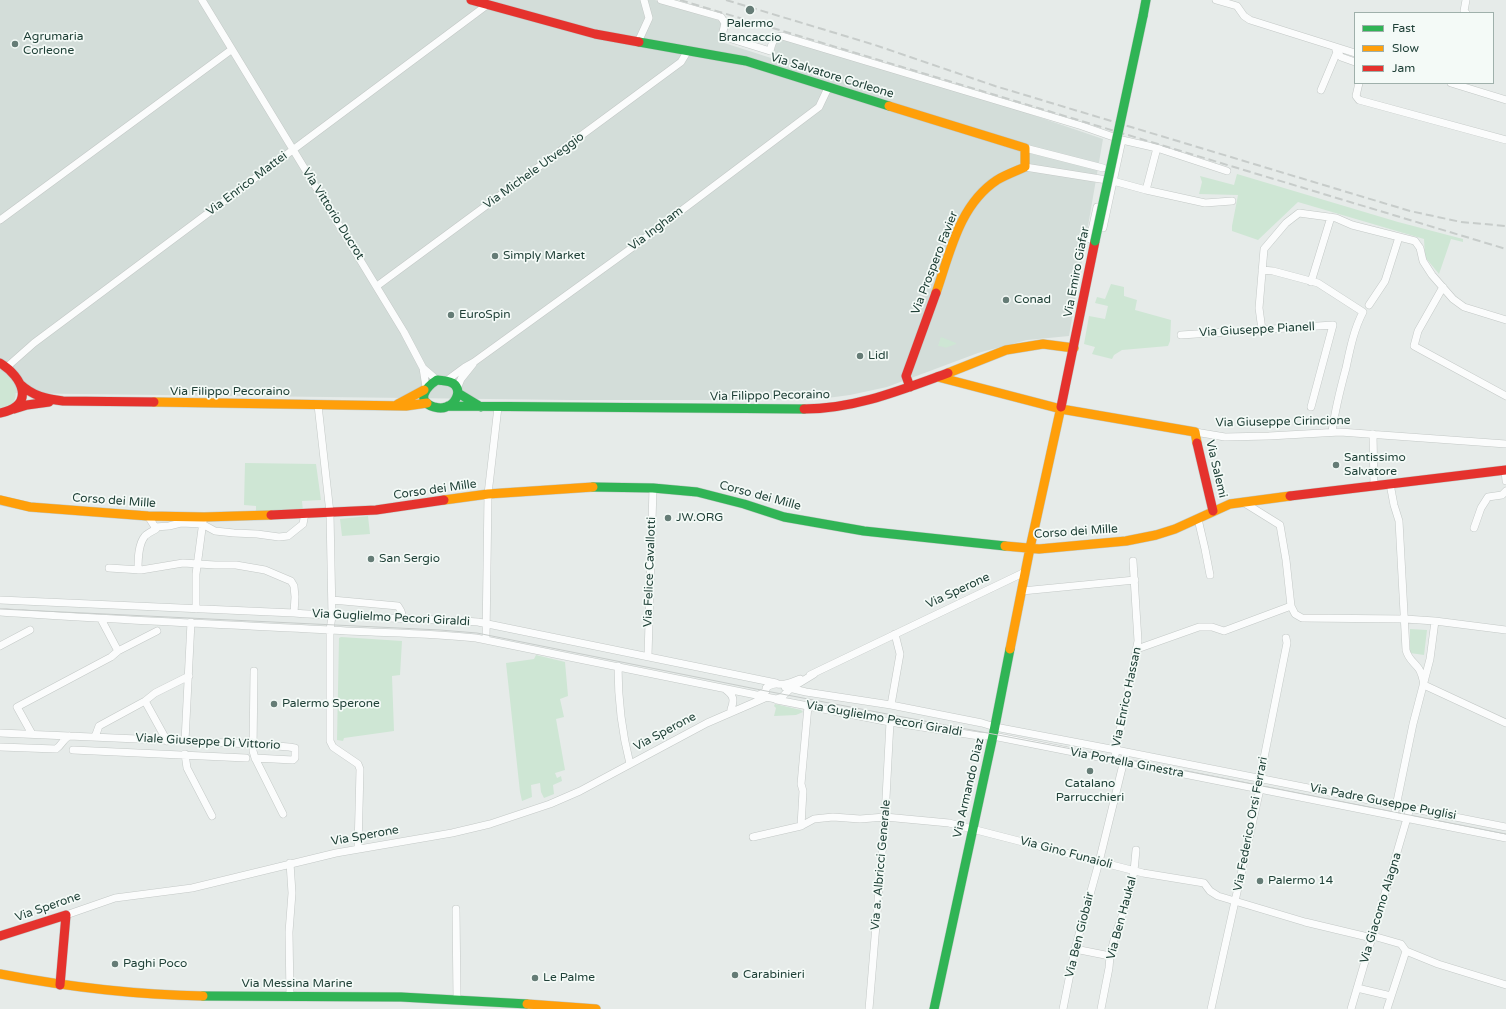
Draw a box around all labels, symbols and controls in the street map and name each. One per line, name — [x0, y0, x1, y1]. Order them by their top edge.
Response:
marker: Palermo Brancaccio — [744, 4, 756, 16]
legend — [1354, 12, 1494, 84]
place label: Palermo Brancaccio — [718, 17, 782, 45]
text: Fast — [1392, 21, 1415, 35]
place label: Agrumaria Corleone — [23, 30, 83, 58]
marker: Agrumaria Corleone — [10, 39, 20, 49]
text: Slow — [1392, 41, 1419, 55]
street label: Via Salvatore Corleone — [768, 50, 896, 102]
text: Jam — [1392, 61, 1415, 75]
street label: Via Michele Utveggio — [481, 130, 587, 212]
street label: Via Enrico Mattei — [204, 149, 290, 219]
street label: Via Vittorio Ducrot — [299, 165, 367, 263]
street label: Via Ingham — [626, 204, 686, 254]
street label: Via Prospero Favier — [909, 209, 961, 317]
street label: Via Emiro Giafar — [1061, 226, 1093, 318]
place label: Simply Market — [503, 249, 585, 263]
marker: Simply Market — [490, 251, 500, 261]
place label: Conad — [1014, 293, 1051, 307]
marker: Conad — [1001, 295, 1011, 305]
place label: EuroSpin — [459, 308, 511, 322]
marker: EuroSpin — [446, 310, 456, 320]
street label: Via Giuseppe Pianell — [1199, 320, 1315, 340]
place label: Lidl — [868, 349, 888, 363]
marker: Lidl — [855, 351, 865, 361]
street label: Via Filippo Pecoraino — [170, 385, 290, 399]
street label: Via Filippo Pecoraino — [710, 388, 830, 404]
street label: Via Giuseppe Cirincione — [1215, 414, 1351, 430]
street label: Via Salemi — [1202, 439, 1230, 499]
place label: Santissimo Salvatore — [1344, 451, 1406, 479]
marker: Santissimo Salvatore — [1331, 460, 1341, 470]
street label: Corso dei Mille — [392, 477, 478, 503]
street label: Corso dei Mille — [718, 478, 802, 514]
street label: Corso dei Mille — [72, 491, 156, 511]
place label: JW.ORG — [676, 511, 723, 525]
marker: JW.ORG — [663, 513, 673, 523]
street label: Via Felice Cavallotti — [641, 517, 659, 627]
street label: Corso dei Mille — [1034, 522, 1118, 542]
place label: San Sergio — [379, 552, 440, 566]
marker: San Sergio — [366, 554, 376, 564]
street label: Via Sperone — [924, 570, 992, 612]
street label: Via Guglielmo Pecori Giraldi — [312, 607, 470, 629]
street label: Via Enrico Hassan — [1109, 646, 1145, 748]
place label: Palermo Sperone — [282, 697, 380, 711]
street label: Via Guglielmo Pecori Giraldi — [805, 698, 963, 740]
marker: Palermo Sperone — [269, 699, 279, 709]
street label: Via Sperone — [631, 710, 699, 754]
street label: Viale Giuseppe Di Vittorio — [135, 731, 281, 753]
street label: Via Armando Diaz — [950, 737, 988, 839]
street label: Via Portella Ginestra — [1069, 745, 1185, 781]
street label: Via Federico Orsi Ferrari — [1231, 756, 1271, 892]
marker: Catalano Parrucchieri — [1085, 766, 1095, 776]
place label: Catalano Parrucchieri — [1056, 777, 1124, 805]
street label: Via Padre Guseppe Puglisi — [1308, 781, 1458, 823]
street label: Via a. Albricci Generale — [868, 799, 894, 931]
street label: Via Sperone — [330, 823, 400, 849]
street label: Via Gino Funaioli — [1018, 834, 1114, 872]
street label: Via Giacomo Alagna — [1357, 851, 1405, 965]
place label: Palermo 14 — [1268, 874, 1333, 888]
street label: Via Ben Haukal — [1104, 875, 1140, 961]
marker: Palermo 14 — [1255, 876, 1265, 886]
street label: Via Sperone — [13, 889, 83, 925]
street label: Via Ben Giobair — [1062, 891, 1098, 979]
place label: Paghi Poco — [123, 957, 187, 971]
marker: Paghi Poco — [110, 959, 120, 969]
place label: Carabinieri — [743, 968, 805, 982]
marker: Carabinieri — [730, 970, 740, 980]
place label: Le Palme — [543, 971, 595, 985]
marker: Le Palme — [530, 973, 540, 983]
street label: Via Messina Marine — [242, 977, 352, 991]

